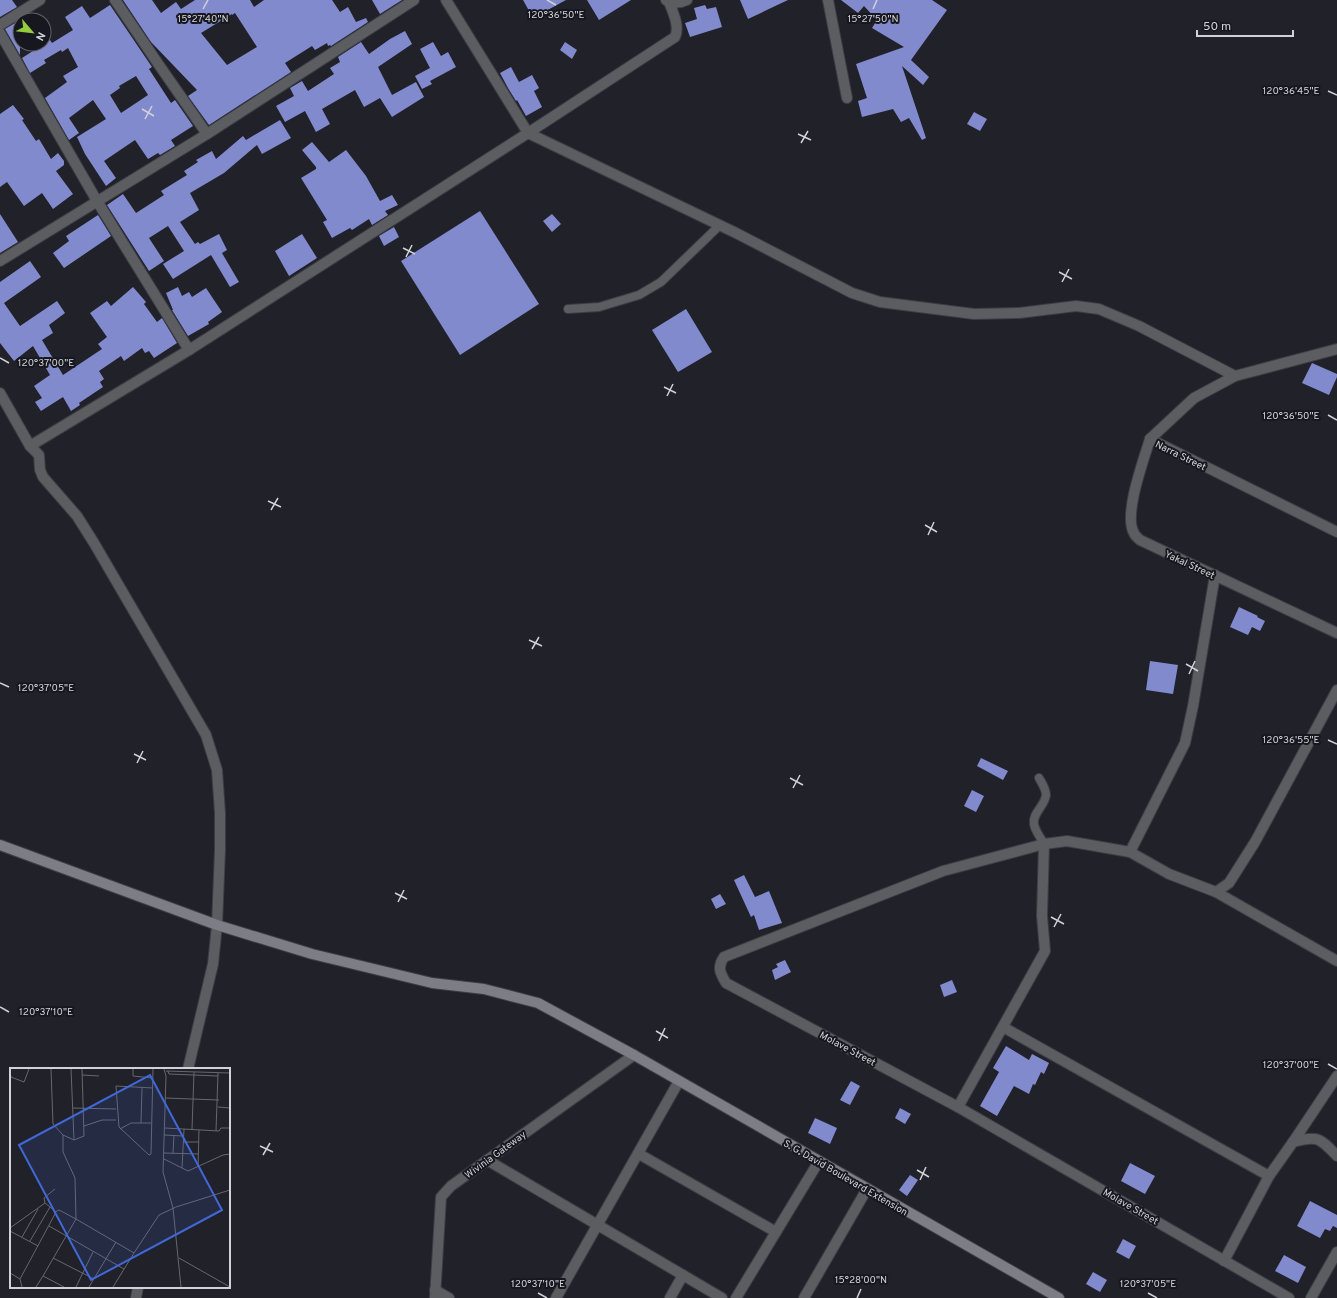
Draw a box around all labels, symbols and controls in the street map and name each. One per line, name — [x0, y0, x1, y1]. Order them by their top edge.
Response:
text: 120°36'50"E — [527, 9, 585, 22]
north arrow — [12, 12, 52, 52]
scale bar — [1197, 12, 1293, 38]
text: 15°27'40"N — [177, 13, 229, 26]
text: 15°27'50"N — [847, 13, 899, 26]
text: 50 m — [1203, 19, 1231, 35]
text: N — [32, 29, 48, 43]
text: 120°36'45"E — [1263, 85, 1319, 98]
text: 120°37'00"E — [18, 357, 74, 370]
text: 120°36'50"E — [1262, 410, 1320, 423]
street label: Narra Street — [1153, 438, 1208, 474]
street label: Yakal Street — [1162, 548, 1217, 583]
text: 120°37'05"E — [18, 682, 74, 695]
text: 120°36'55"E — [1263, 734, 1319, 747]
text: 120°37'10"E — [19, 1006, 73, 1019]
street label: Molave Street — [817, 1029, 878, 1070]
text: 120°37'00"E — [1263, 1059, 1319, 1072]
inset map — [10, 1068, 230, 1288]
street label: Wivinia Gateway — [463, 1129, 529, 1182]
street label: S. G. David Boulevard Extension — [781, 1137, 910, 1219]
street label: Molave Street — [1100, 1186, 1160, 1228]
text: 15°28'00"N — [835, 1274, 887, 1287]
text: 120°37'10"E — [511, 1278, 565, 1291]
text: 120°37'05"E — [1120, 1278, 1176, 1291]

